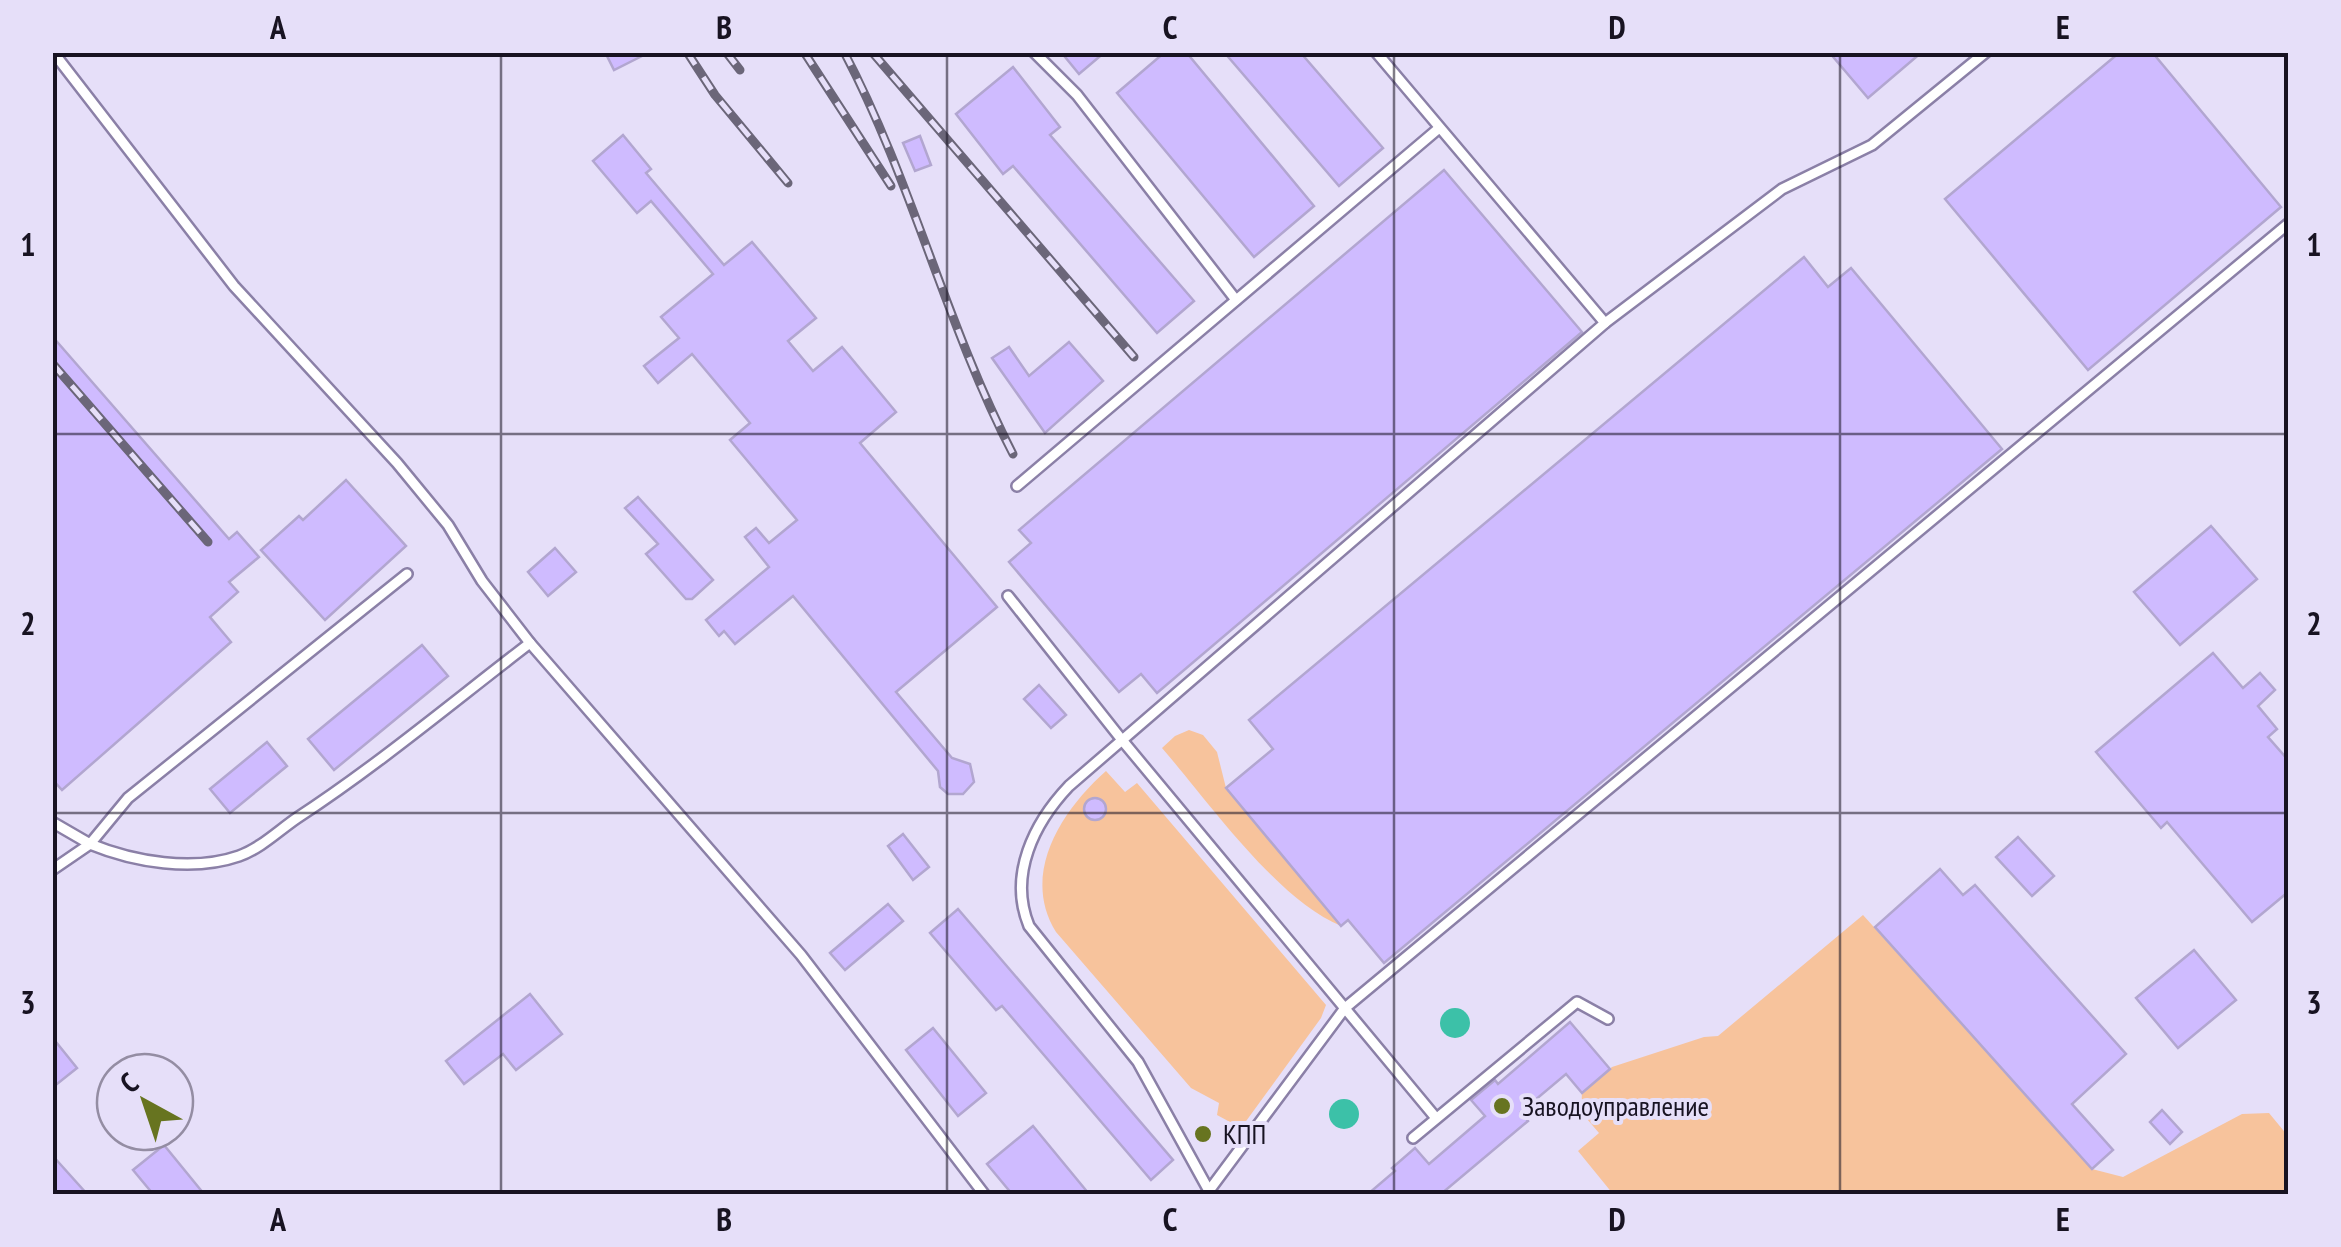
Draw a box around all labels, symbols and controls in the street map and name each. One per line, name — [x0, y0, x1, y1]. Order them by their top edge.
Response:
text: A — [269, 6, 287, 48]
text: B — [716, 6, 732, 48]
text: C — [1163, 6, 1178, 48]
text: D — [1608, 6, 1626, 48]
text: E — [2056, 6, 2070, 48]
text: 1 — [20, 223, 36, 265]
text: 1 — [2306, 223, 2322, 265]
text: 2 — [20, 602, 36, 644]
text: 2 — [2306, 602, 2322, 644]
text: 3 — [20, 981, 36, 1023]
text: 3 — [2306, 981, 2322, 1023]
north arrow — [95, 1052, 195, 1152]
text: С — [112, 1064, 146, 1101]
place label: Заводоуправление — [1522, 1087, 1709, 1124]
marker: Заводоуправление — [1491, 1095, 1513, 1117]
place label: КПП — [1223, 1115, 1266, 1152]
marker: КПП — [1192, 1123, 1214, 1145]
text: A — [269, 1198, 287, 1240]
text: B — [716, 1198, 732, 1240]
text: C — [1163, 1198, 1178, 1240]
text: D — [1608, 1198, 1626, 1240]
text: E — [2056, 1198, 2070, 1240]

